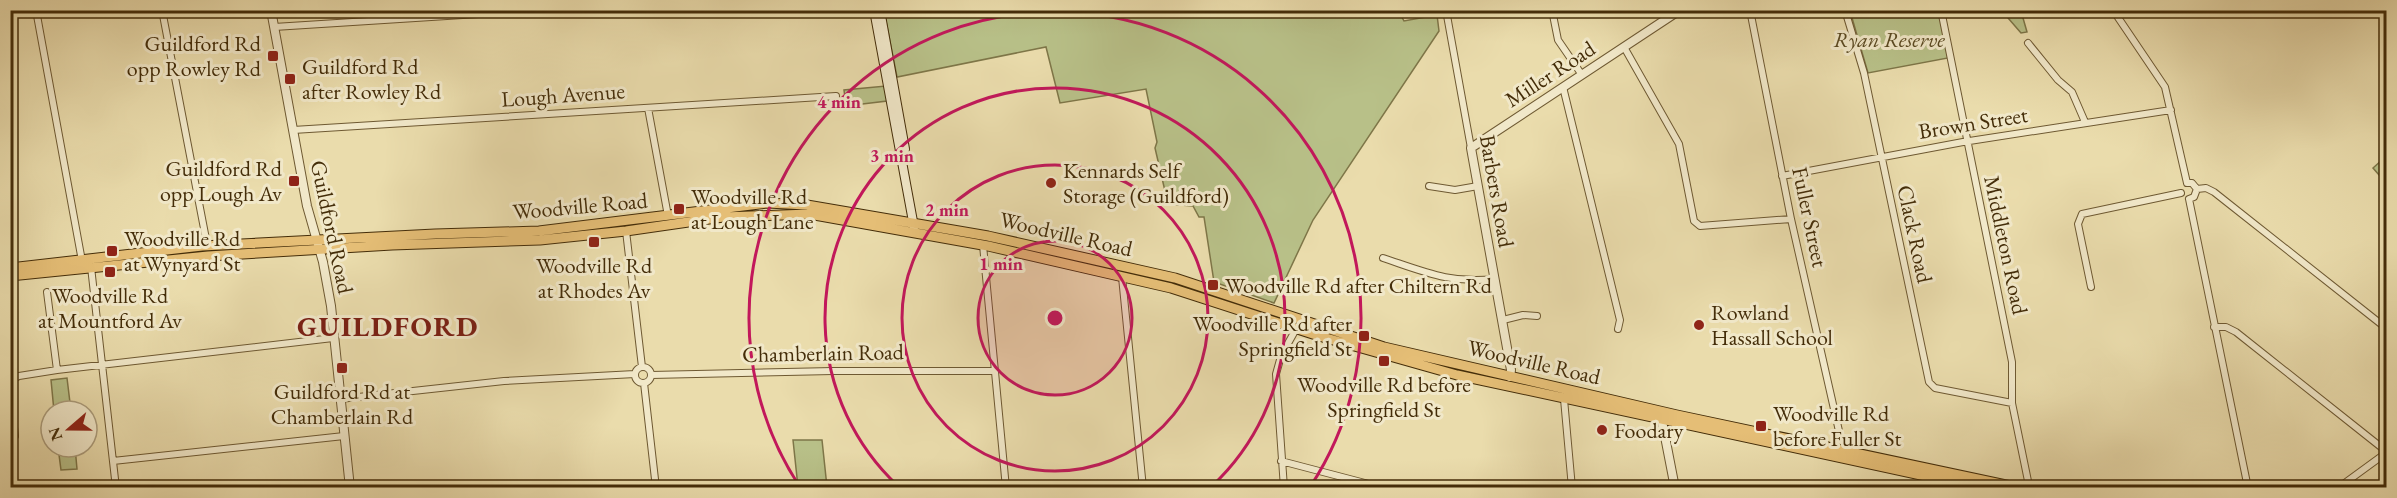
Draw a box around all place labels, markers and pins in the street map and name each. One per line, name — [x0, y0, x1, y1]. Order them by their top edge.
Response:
place label: Guildford Rd opp Rowley Rd — [127, 29, 262, 83]
marker: Guildford Rd opp Rowley Rd — [266, 49, 280, 63]
place label: Guildford Rd after Rowley Rd — [302, 52, 442, 106]
marker: Guildford Rd after Rowley Rd — [283, 72, 297, 86]
place label: Guildford Rd opp Lough Av — [160, 154, 283, 208]
place label: Kennards Self Storage (Guildford) — [1063, 156, 1229, 210]
marker: Guildford Rd opp Lough Av — [287, 174, 301, 188]
marker: Kennards Self Storage (Guildford) — [1044, 176, 1058, 190]
place label: Woodville Rd at Lough Lane — [691, 182, 814, 236]
marker: Woodville Rd at Lough Lane — [672, 202, 686, 216]
place label: Woodville Rd at Wynyard St — [124, 224, 241, 278]
marker: Woodville Rd at Rhodes Av — [587, 235, 601, 249]
marker: Woodville Rd at Wynyard St — [105, 244, 119, 258]
place label: Woodville Rd at Rhodes Av — [536, 251, 653, 305]
marker: Woodville Rd at Mountford Av — [103, 265, 117, 279]
place label: Woodville Rd after Chiltern Rd — [1225, 271, 1493, 300]
marker: Woodville Rd after Chiltern Rd — [1206, 278, 1220, 292]
place label: Woodville Rd at Mountford Av — [38, 281, 182, 335]
place label: Rowland Hassall School — [1711, 298, 1833, 352]
centre of rings — [1045, 308, 1065, 328]
place label: Woodville Rd after Springfield St — [1193, 309, 1353, 363]
marker: Rowland Hassall School — [1692, 318, 1706, 332]
marker: Woodville Rd after Springfield St — [1357, 329, 1371, 343]
marker: Woodville Rd before Springfield St — [1377, 354, 1391, 368]
marker: Guildford Rd at Chamberlain Rd — [335, 361, 349, 375]
place label: Woodville Rd before Springfield St — [1297, 370, 1471, 424]
place label: Guildford Rd at Chamberlain Rd — [271, 377, 414, 431]
place label: Woodville Rd before Fuller St — [1773, 399, 1902, 453]
place label: Foodary — [1614, 416, 1684, 445]
marker: Woodville Rd before Fuller St — [1754, 419, 1768, 433]
marker: Foodary — [1595, 423, 1609, 437]

